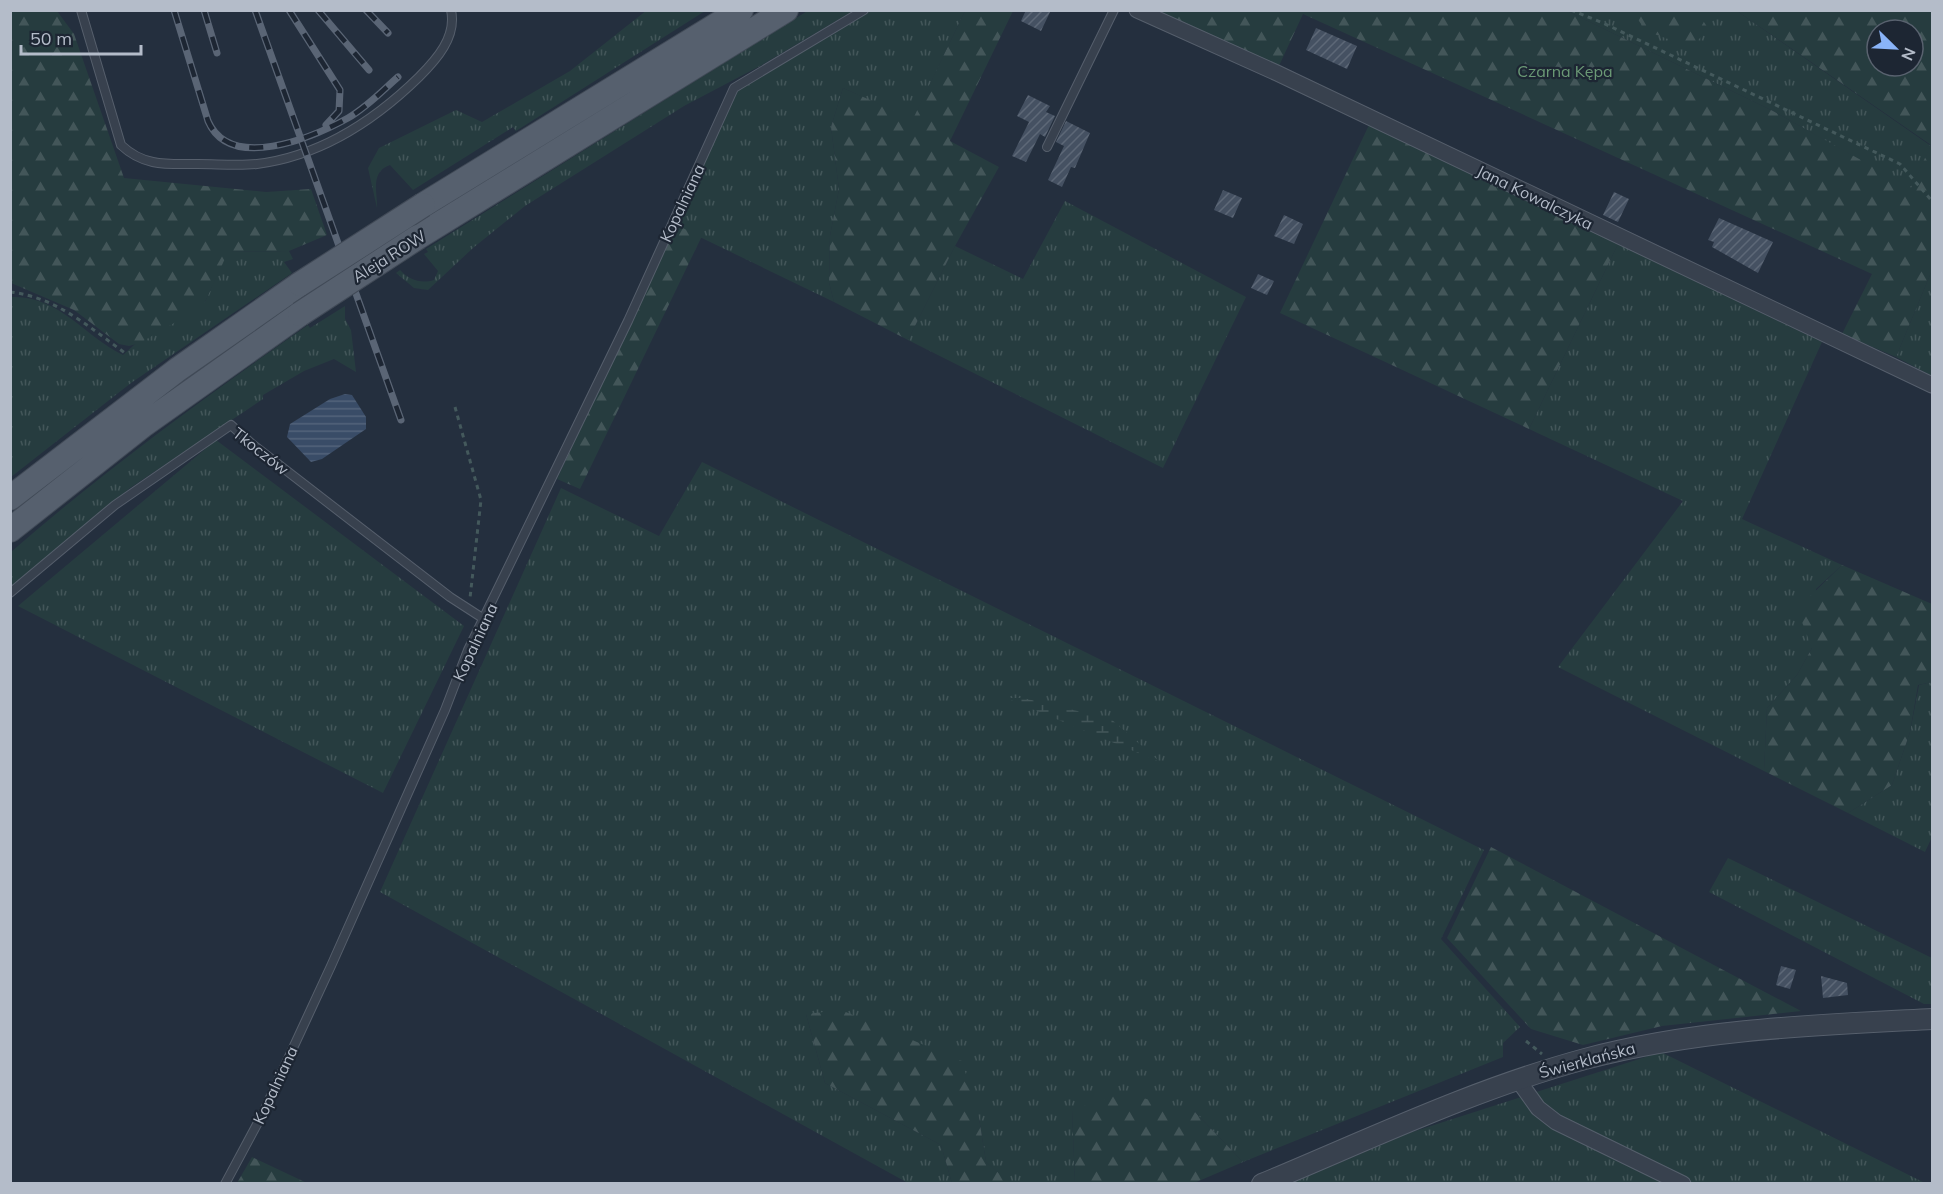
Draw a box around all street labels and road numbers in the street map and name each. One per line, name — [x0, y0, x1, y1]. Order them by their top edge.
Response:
street label: Jana Kowalczyka — [1474, 160, 1596, 234]
street label: Kopalniana — [655, 161, 709, 245]
street label: Aleja ROW — [349, 225, 430, 286]
street label: Tkoczów — [229, 423, 293, 479]
street label: Kopalniana — [448, 600, 502, 684]
street label: Świerklańska — [1537, 1038, 1637, 1082]
street label: Kopalniana — [248, 1043, 302, 1127]

